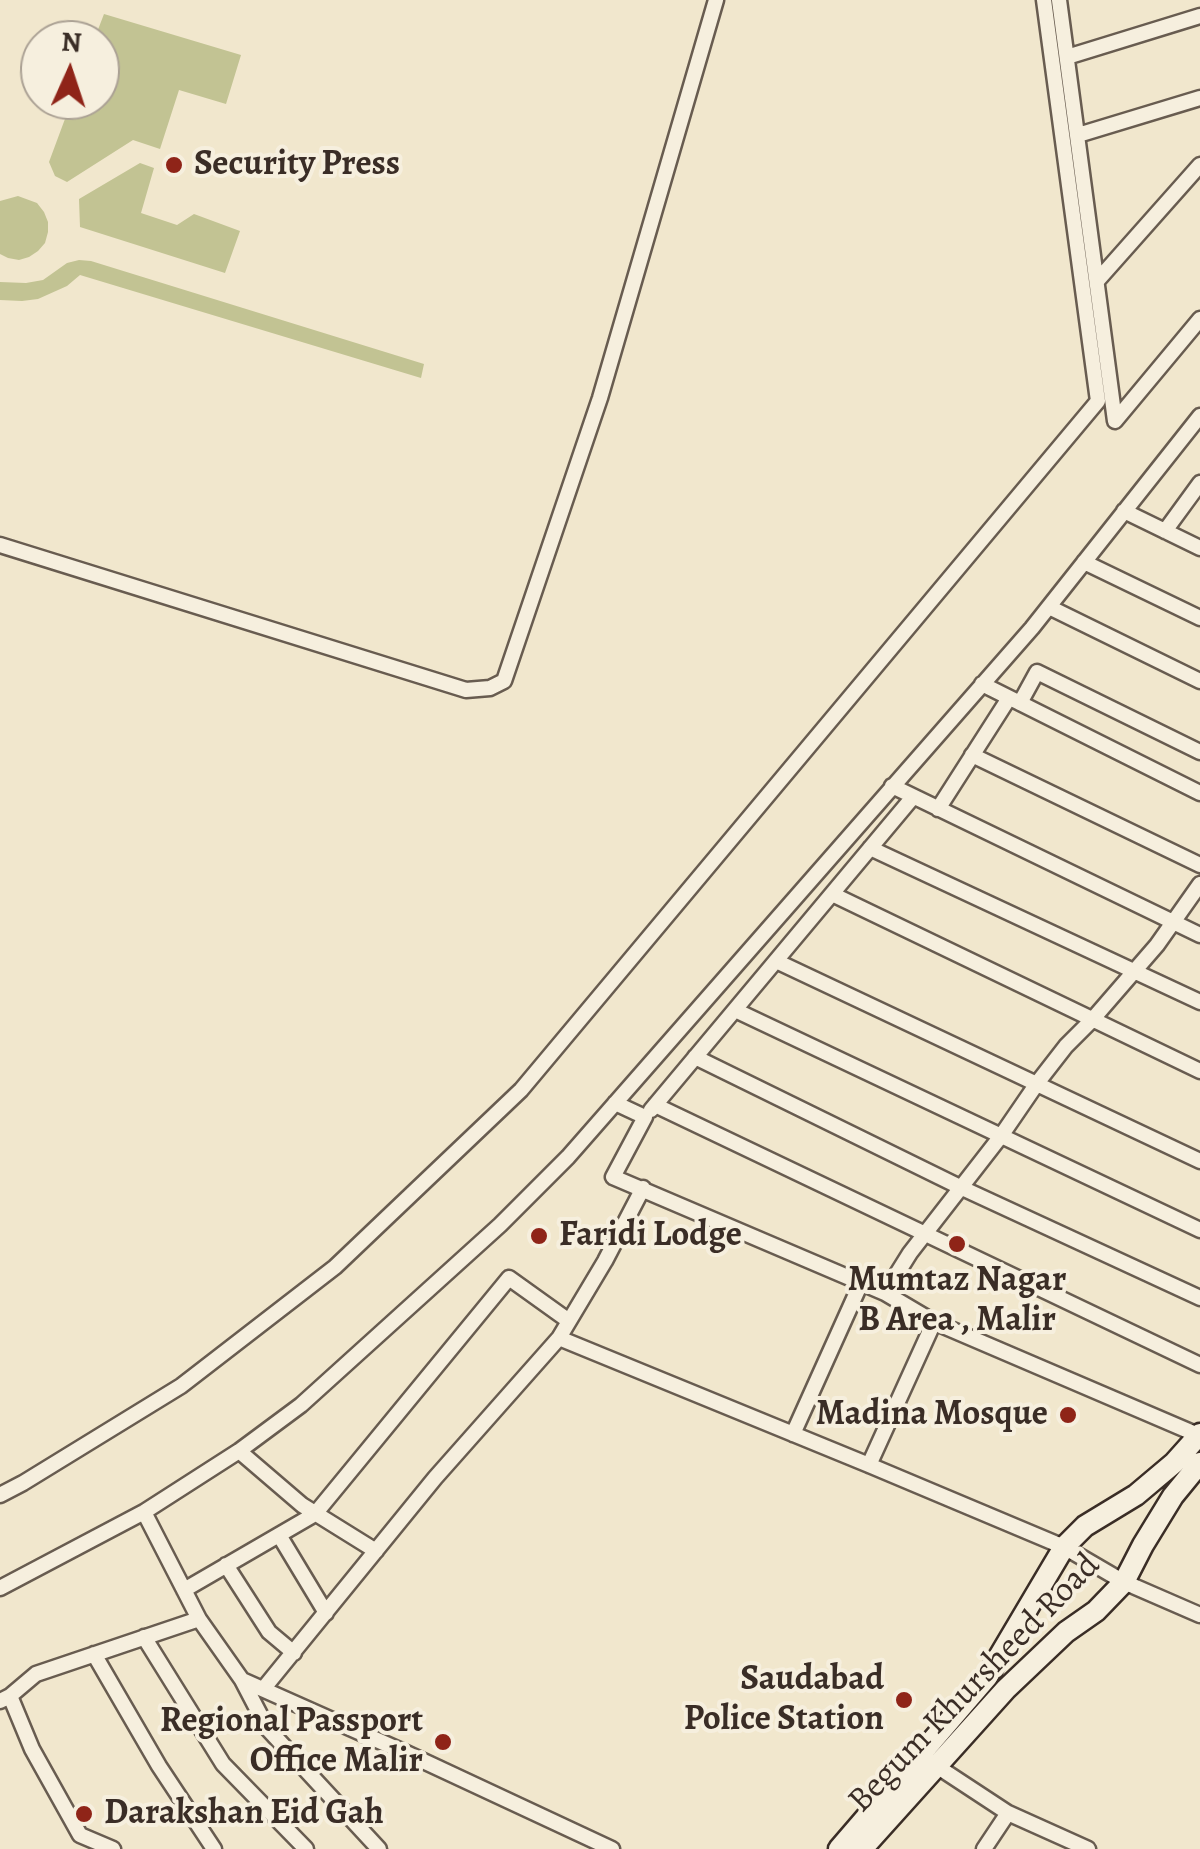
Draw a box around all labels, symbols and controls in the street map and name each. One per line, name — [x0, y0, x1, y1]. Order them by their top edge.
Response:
north arrow — [20, 20, 120, 120]
text: N — [60, 23, 83, 62]
place label: Security Press — [194, 144, 400, 186]
marker: Security Press — [163, 154, 185, 176]
place label: Faridi Lodge — [559, 1215, 742, 1257]
marker: Faridi Lodge — [528, 1225, 550, 1247]
marker: Mumtaz Nagar B Area , Malir — [946, 1233, 968, 1255]
place label: Mumtaz Nagar B Area , Malir — [848, 1260, 1066, 1342]
place label: Madina Mosque — [816, 1394, 1048, 1436]
marker: Madina Mosque — [1057, 1404, 1079, 1426]
street label: Begum Khursheed Road — [840, 1546, 1110, 1822]
place label: Saudabad Police Station — [684, 1659, 884, 1741]
marker: Saudabad Police Station — [893, 1689, 915, 1711]
place label: Regional Passport Office Malir — [160, 1701, 423, 1783]
marker: Regional Passport Office Malir — [432, 1731, 454, 1753]
place label: Darakshan Eid Gah — [104, 1793, 384, 1835]
marker: Darakshan Eid Gah — [73, 1803, 95, 1825]

